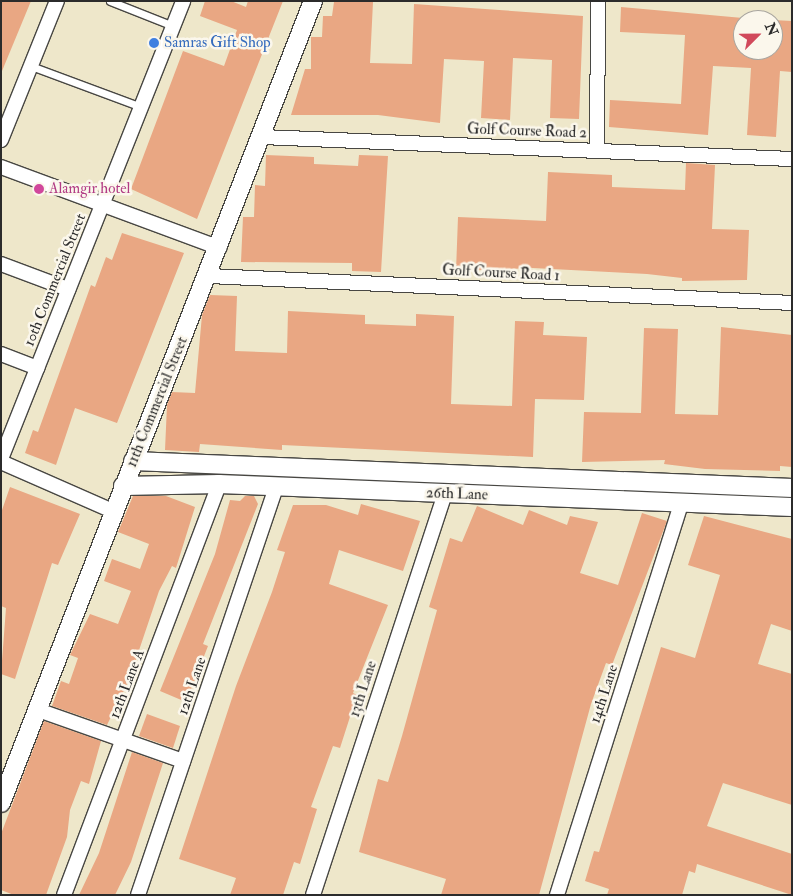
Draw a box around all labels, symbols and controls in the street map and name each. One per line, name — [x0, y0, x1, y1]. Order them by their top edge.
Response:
north arrow — [733, 10, 783, 60]
text: N — [761, 20, 782, 38]
place label: Samras Gift Shop — [164, 34, 271, 52]
marker: Samras Gift Shop — [148, 37, 160, 49]
street label: Golf Course Road 2 — [467, 120, 587, 142]
place label: Alamgir hotel — [49, 180, 130, 198]
marker: Alamgir hotel — [33, 183, 45, 195]
street label: 10th Commercial Street — [20, 211, 90, 349]
street label: Golf Course Road 1 — [442, 261, 560, 285]
street label: 11th Commercial Street — [123, 334, 191, 470]
street label: 26th Lane — [426, 484, 488, 504]
street label: 12th Lane A — [106, 647, 148, 721]
street label: 12th Lane — [174, 655, 210, 717]
street label: 13th Lane — [345, 659, 381, 719]
street label: 14th Lane — [586, 663, 622, 725]

